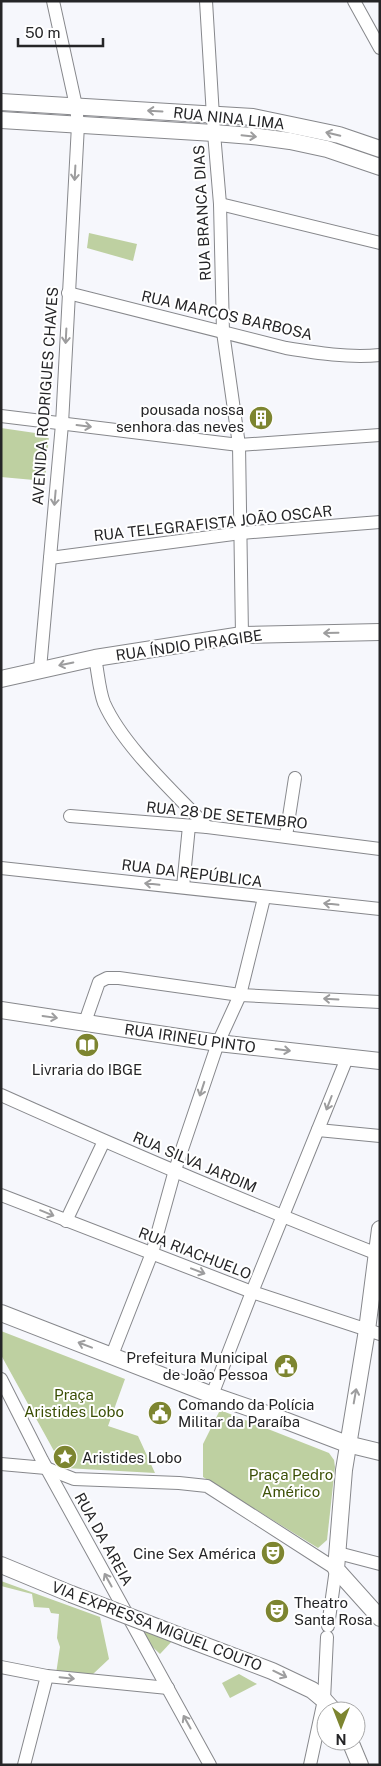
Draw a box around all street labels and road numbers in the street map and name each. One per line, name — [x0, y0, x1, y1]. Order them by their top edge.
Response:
street label: RUA NINA LIMA — [172, 104, 286, 132]
street label: RUA BRANCA DIAS — [190, 145, 214, 281]
street label: AVENIDA RODRIGUES CHAVES — [29, 286, 61, 506]
street label: RUA MARCOS BARBOSA — [140, 287, 315, 343]
street label: RUA TELEGRAFISTA JOÃO OSCAR — [93, 502, 333, 544]
street label: RUA ÍNDIO PIRAGIBE — [115, 626, 263, 664]
street label: RUA 28 DE SETEMBRO — [145, 798, 309, 832]
street label: RUA DA REPÚBLICA — [121, 855, 264, 890]
street label: RUA IRINEU PINTO — [123, 1020, 257, 1056]
street label: RUA SILVA JARDIM — [131, 1128, 259, 1196]
street label: RUA RIACHUELO — [136, 1224, 254, 1282]
street label: RUA DA AREIA — [71, 1490, 137, 1589]
street label: VIA EXPRESSA MIGUEL COUTO — [49, 1578, 265, 1674]

